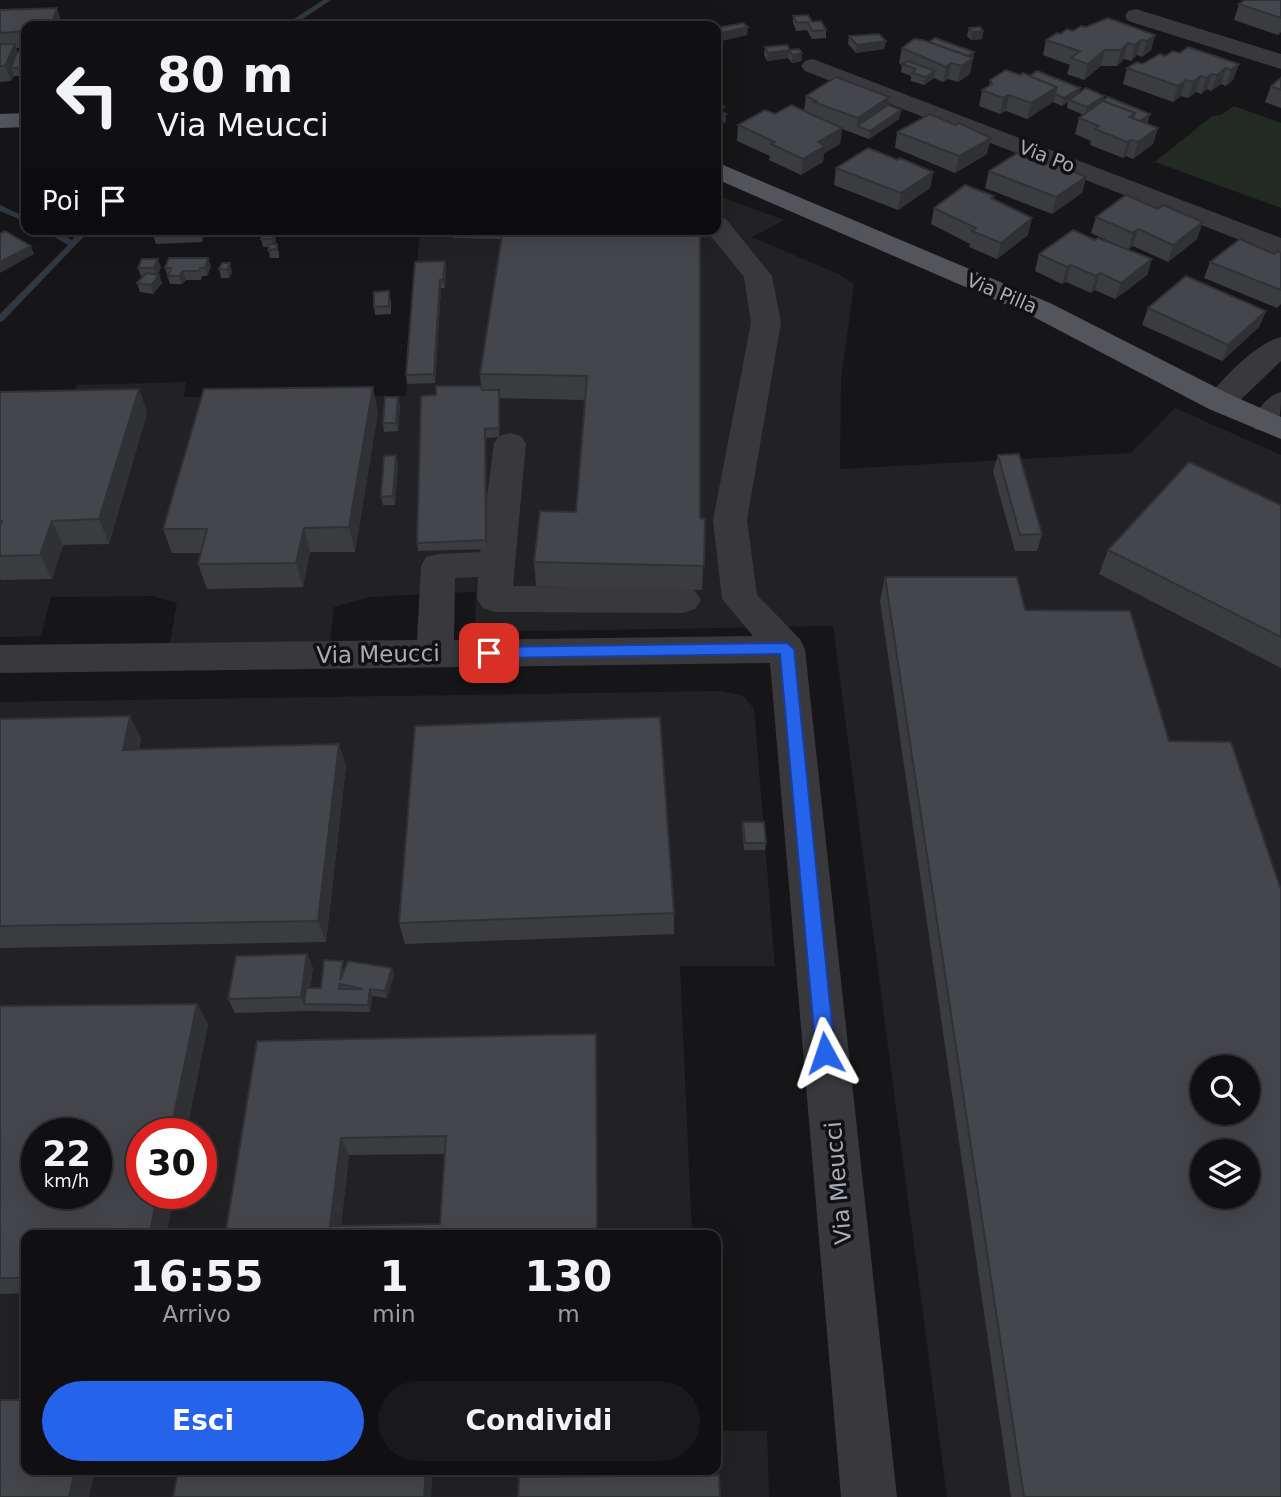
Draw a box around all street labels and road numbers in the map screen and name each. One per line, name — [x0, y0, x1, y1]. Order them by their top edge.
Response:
street label: Via Po — [1016, 135, 1078, 177]
street label: Via Pilla — [964, 268, 1040, 318]
street label: Via Meucci — [316, 640, 440, 668]
street label: Via Meucci — [820, 1120, 856, 1246]

